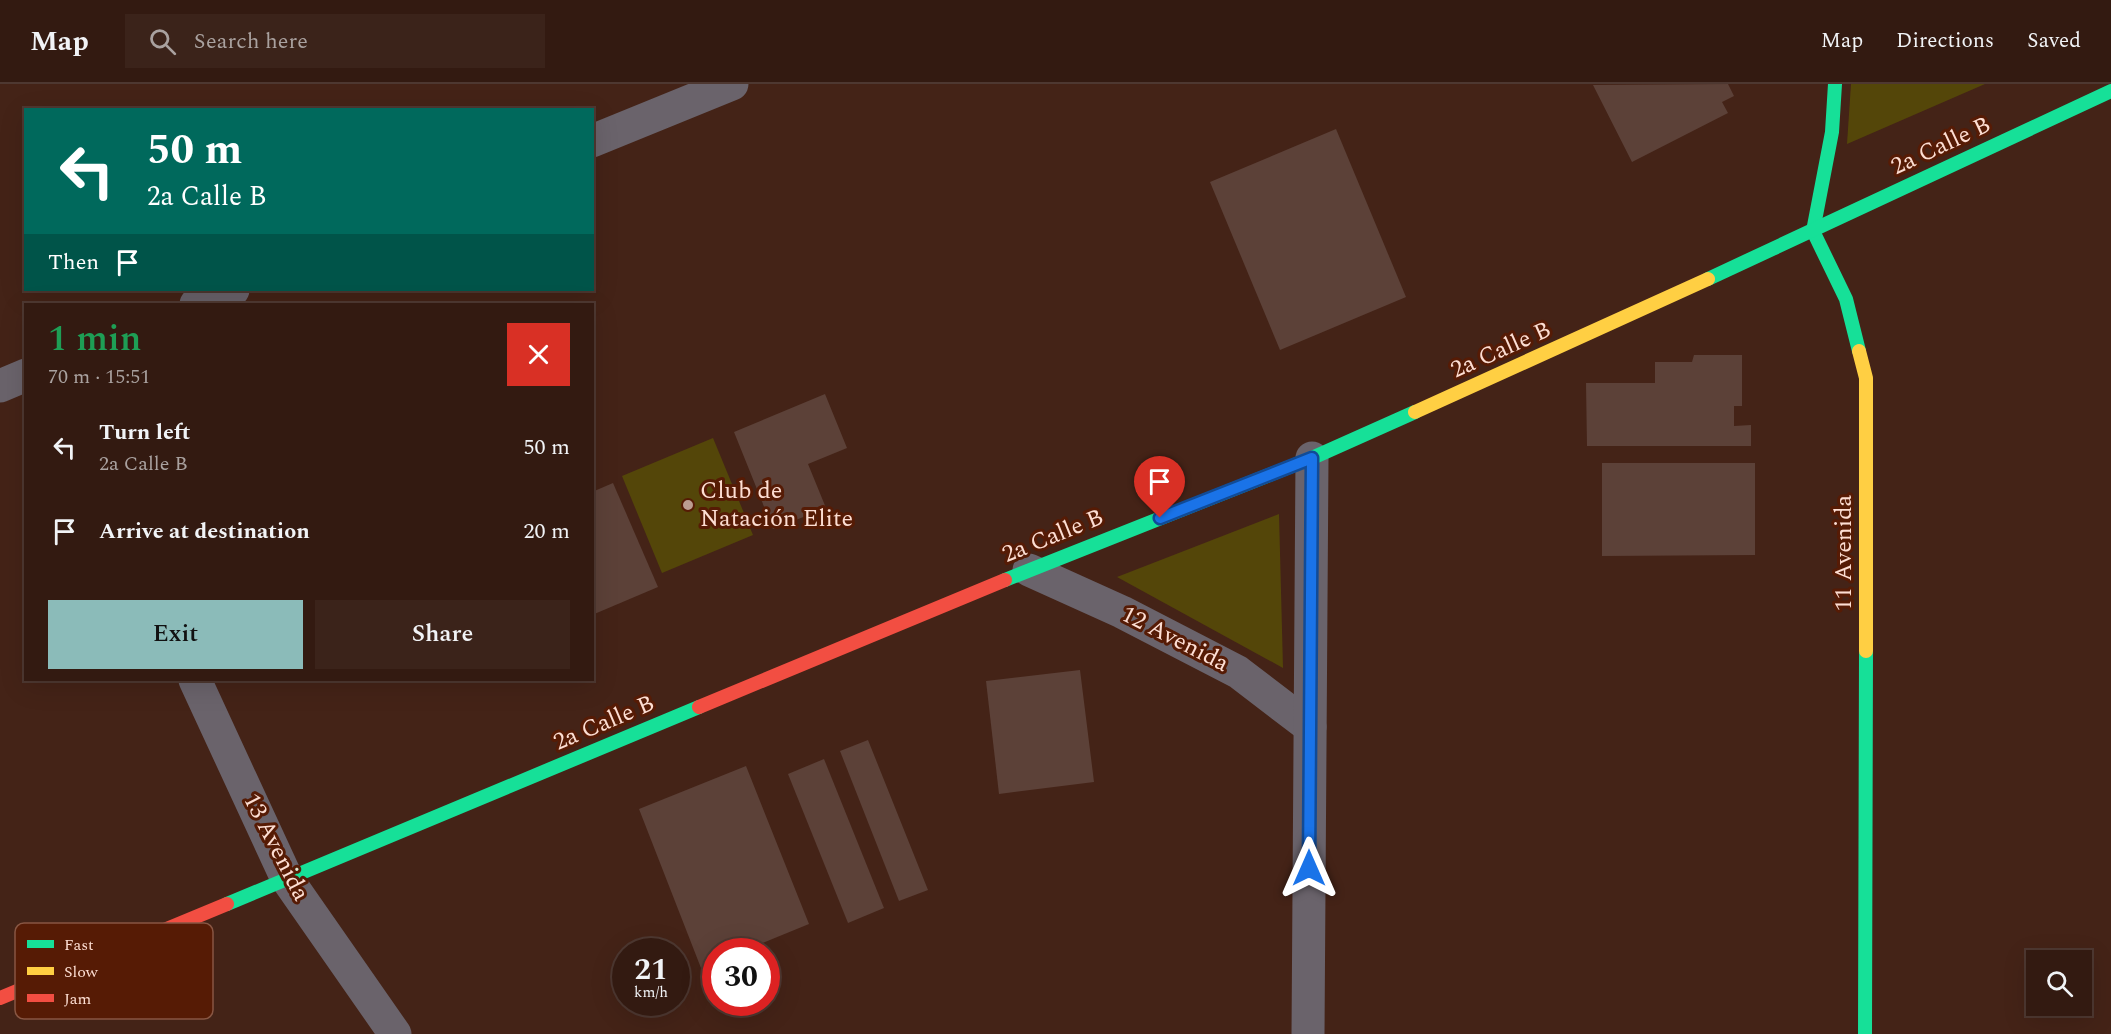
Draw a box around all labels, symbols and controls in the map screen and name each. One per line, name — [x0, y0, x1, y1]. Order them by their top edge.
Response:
search box — [125, 14, 545, 68]
text: Map — [30, 20, 89, 63]
icon: search — [146, 25, 179, 58]
text: Search here — [194, 25, 308, 58]
text: Map — [1821, 25, 1863, 57]
text: Directions — [1896, 25, 1994, 57]
text: Saved — [2027, 25, 2081, 57]
street label: 2a Calle B — [1885, 107, 1997, 185]
text: 50 m — [147, 119, 242, 182]
icon: left — [48, 132, 126, 210]
text: 2a Calle B — [147, 176, 267, 218]
text: Then — [48, 246, 99, 279]
icon: arrive — [111, 246, 144, 279]
text: 1 min — [48, 312, 141, 367]
street label: 2a Calle B — [1445, 312, 1557, 388]
button: close — [507, 323, 570, 386]
text: 70 m · 15:51 — [48, 362, 150, 392]
text: Turn left — [99, 416, 191, 449]
icon: left — [48, 431, 81, 464]
text: 50 m — [524, 431, 570, 464]
text: 2a Calle B — [99, 449, 188, 479]
pin — [1134, 456, 1185, 518]
icon: arrive — [1143, 465, 1176, 498]
place label: Club de Natación Elite — [700, 473, 853, 537]
street label: 11 Avenida — [1826, 494, 1862, 611]
marker: Club de Natación Elite — [681, 498, 695, 512]
street label: 2a Calle B — [997, 499, 1109, 573]
icon: arrive — [48, 515, 81, 548]
text: Arrive at destination — [99, 515, 310, 548]
text: 20 m — [524, 515, 570, 548]
street label: 12 Avenida — [1115, 596, 1235, 682]
button: Exit — [48, 600, 303, 669]
button: Share — [315, 600, 570, 669]
street label: 2a Calle B — [548, 686, 660, 760]
street label: 13 Avenida — [233, 787, 319, 907]
position arrow — [1277, 836, 1341, 900]
legend — [15, 923, 213, 1019]
text: Fast — [64, 933, 94, 957]
speed limit sign: 30 — [702, 938, 780, 1016]
text: 21 — [634, 947, 668, 993]
map controls — [2026, 950, 2092, 1016]
button: search — [2026, 950, 2092, 1016]
text: Slow — [64, 960, 99, 984]
text: km/h — [634, 981, 668, 1004]
text: Jam — [64, 987, 92, 1011]

